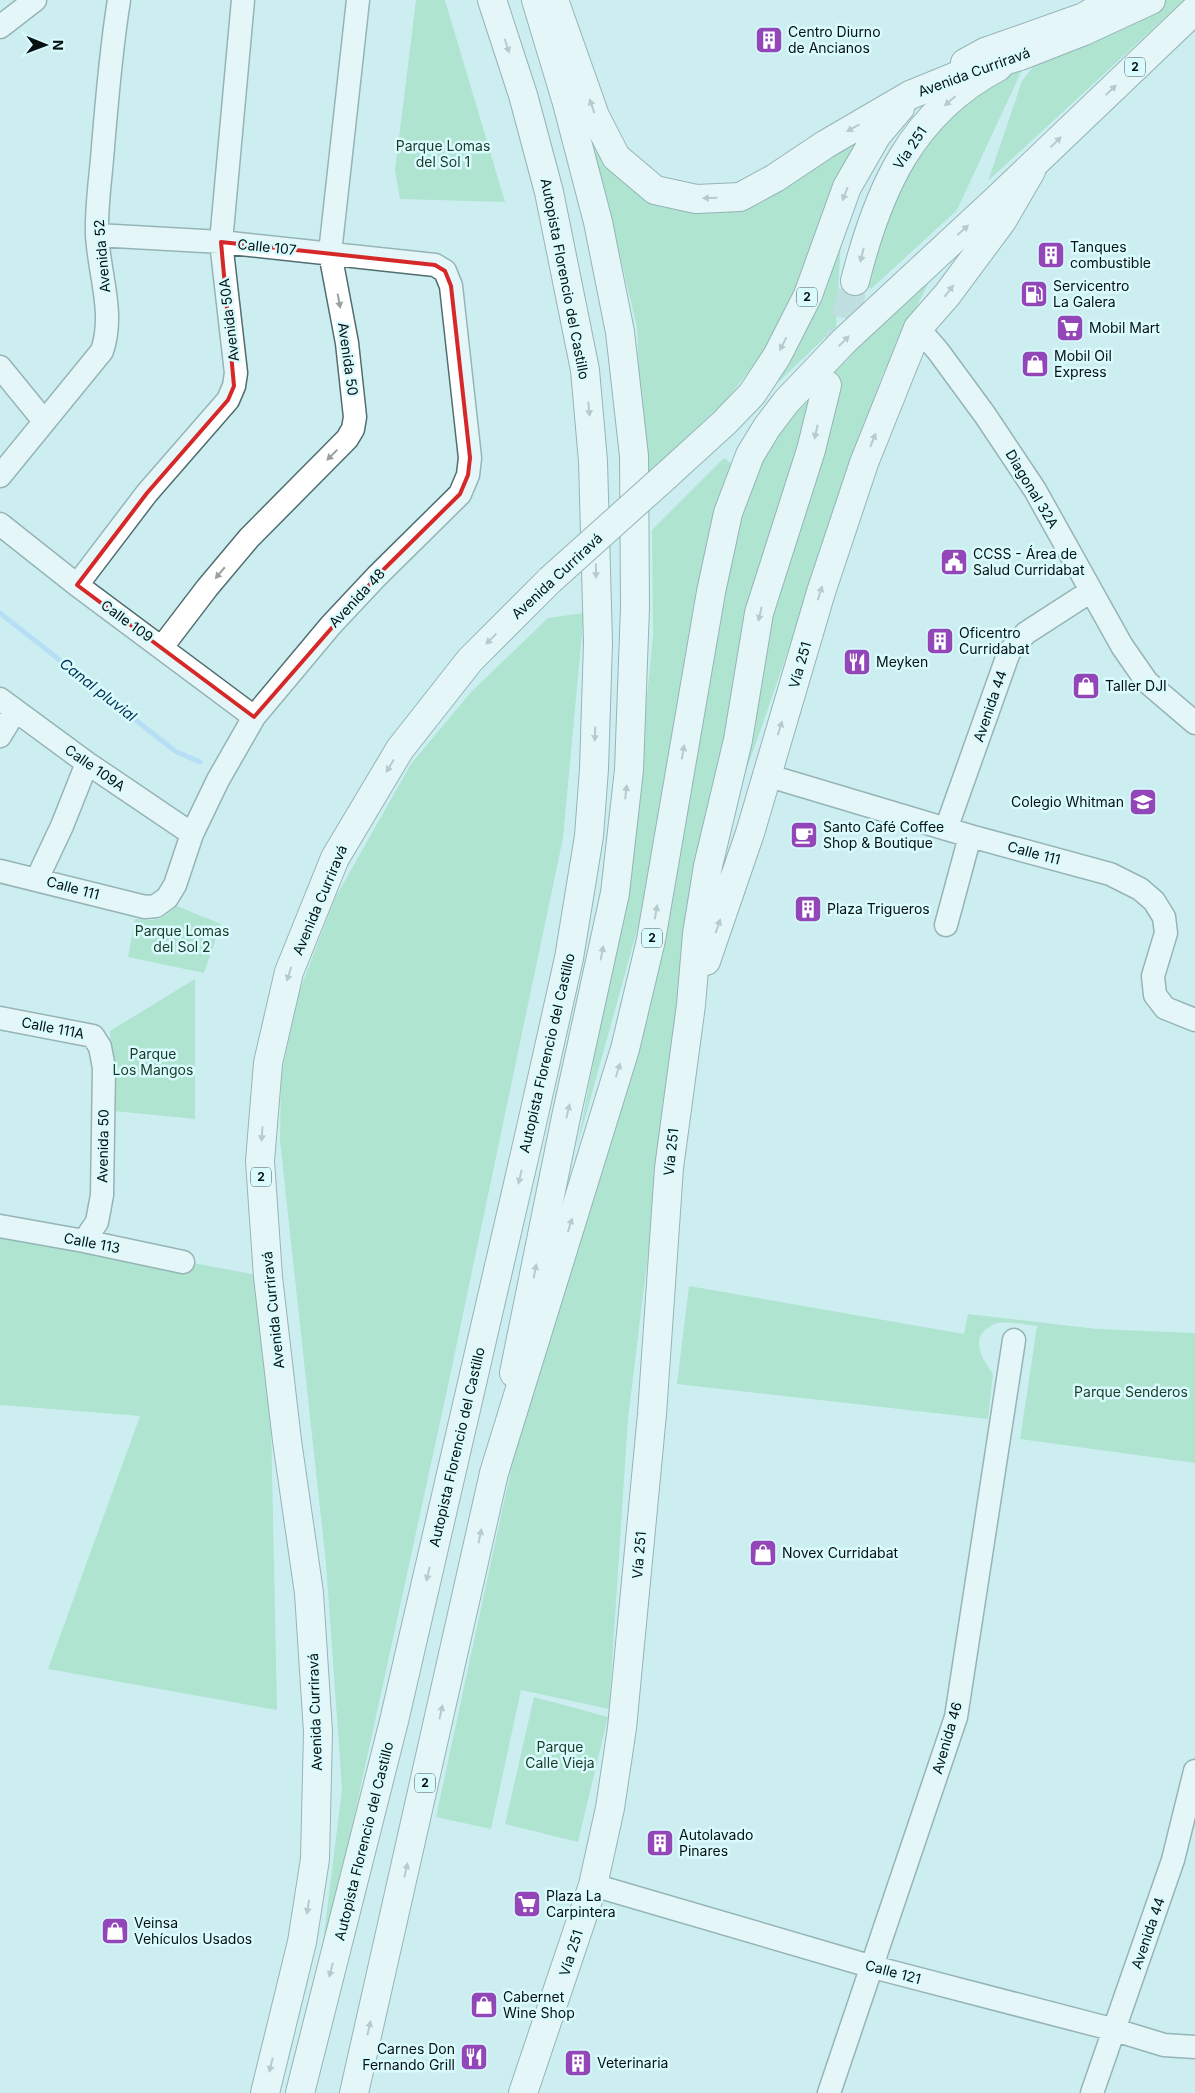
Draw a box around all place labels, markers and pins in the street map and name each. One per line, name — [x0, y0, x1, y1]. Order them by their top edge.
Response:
place label: Centro Diurno de Ancianos — [788, 23, 881, 56]
building icon: Centro Diurno de Ancianos — [754, 25, 784, 55]
place label: Tanques combustible — [1070, 238, 1151, 271]
building icon: Tanques combustible — [1036, 240, 1066, 270]
place label: Servicentro La Galera — [1053, 277, 1129, 310]
fuel station icon: Servicentro La Galera — [1019, 279, 1049, 309]
supermarket icon: Mobil Mart — [1055, 313, 1085, 343]
place label: Mobil Mart — [1089, 319, 1160, 336]
place label: Mobil Oil Express — [1054, 347, 1112, 380]
shop icon: Mobil Oil Express — [1020, 349, 1050, 379]
place label: CCSS - Área de Salud Curridabat — [973, 545, 1085, 578]
public building icon: CCSS - Área de Salud Curridabat — [939, 547, 969, 577]
place label: Oficentro Curridabat — [959, 624, 1030, 657]
building icon: Oficentro Curridabat — [925, 626, 955, 656]
restaurant icon: Meyken — [842, 647, 872, 677]
place label: Meyken — [876, 653, 928, 670]
shop icon: Taller DJI — [1071, 671, 1101, 701]
place label: Taller DJI — [1105, 677, 1167, 694]
school or university icon: Colegio Whitman — [1128, 787, 1158, 817]
place label: Colegio Whitman — [1011, 793, 1124, 810]
place label: Santo Café Coffee Shop & Boutique — [823, 818, 944, 851]
cafe icon: Santo Café Coffee Shop & Boutique — [789, 820, 819, 850]
building icon: Plaza Trigueros — [793, 894, 823, 924]
place label: Plaza Trigueros — [827, 900, 930, 917]
shop icon: Novex Curridabat — [748, 1538, 778, 1568]
place label: Novex Curridabat — [782, 1544, 899, 1561]
place label: Autolavado Pinares — [679, 1826, 753, 1859]
building icon: Autolavado Pinares — [645, 1828, 675, 1858]
place label: Plaza La Carpintera — [546, 1887, 616, 1920]
supermarket icon: Plaza La Carpintera — [512, 1889, 542, 1919]
place label: Veinsa Vehículos Usados — [134, 1914, 252, 1947]
shop icon: Veinsa Vehículos Usados — [100, 1916, 130, 1946]
place label: Cabernet Wine Shop — [503, 1988, 575, 2021]
shop icon: Cabernet Wine Shop — [469, 1990, 499, 2020]
place label: Carnes Don Fernando Grill — [362, 2040, 455, 2073]
restaurant icon: Carnes Don Fernando Grill — [459, 2042, 489, 2072]
building icon: Veterinaria — [563, 2048, 593, 2078]
place label: Veterinaria — [597, 2054, 668, 2071]

